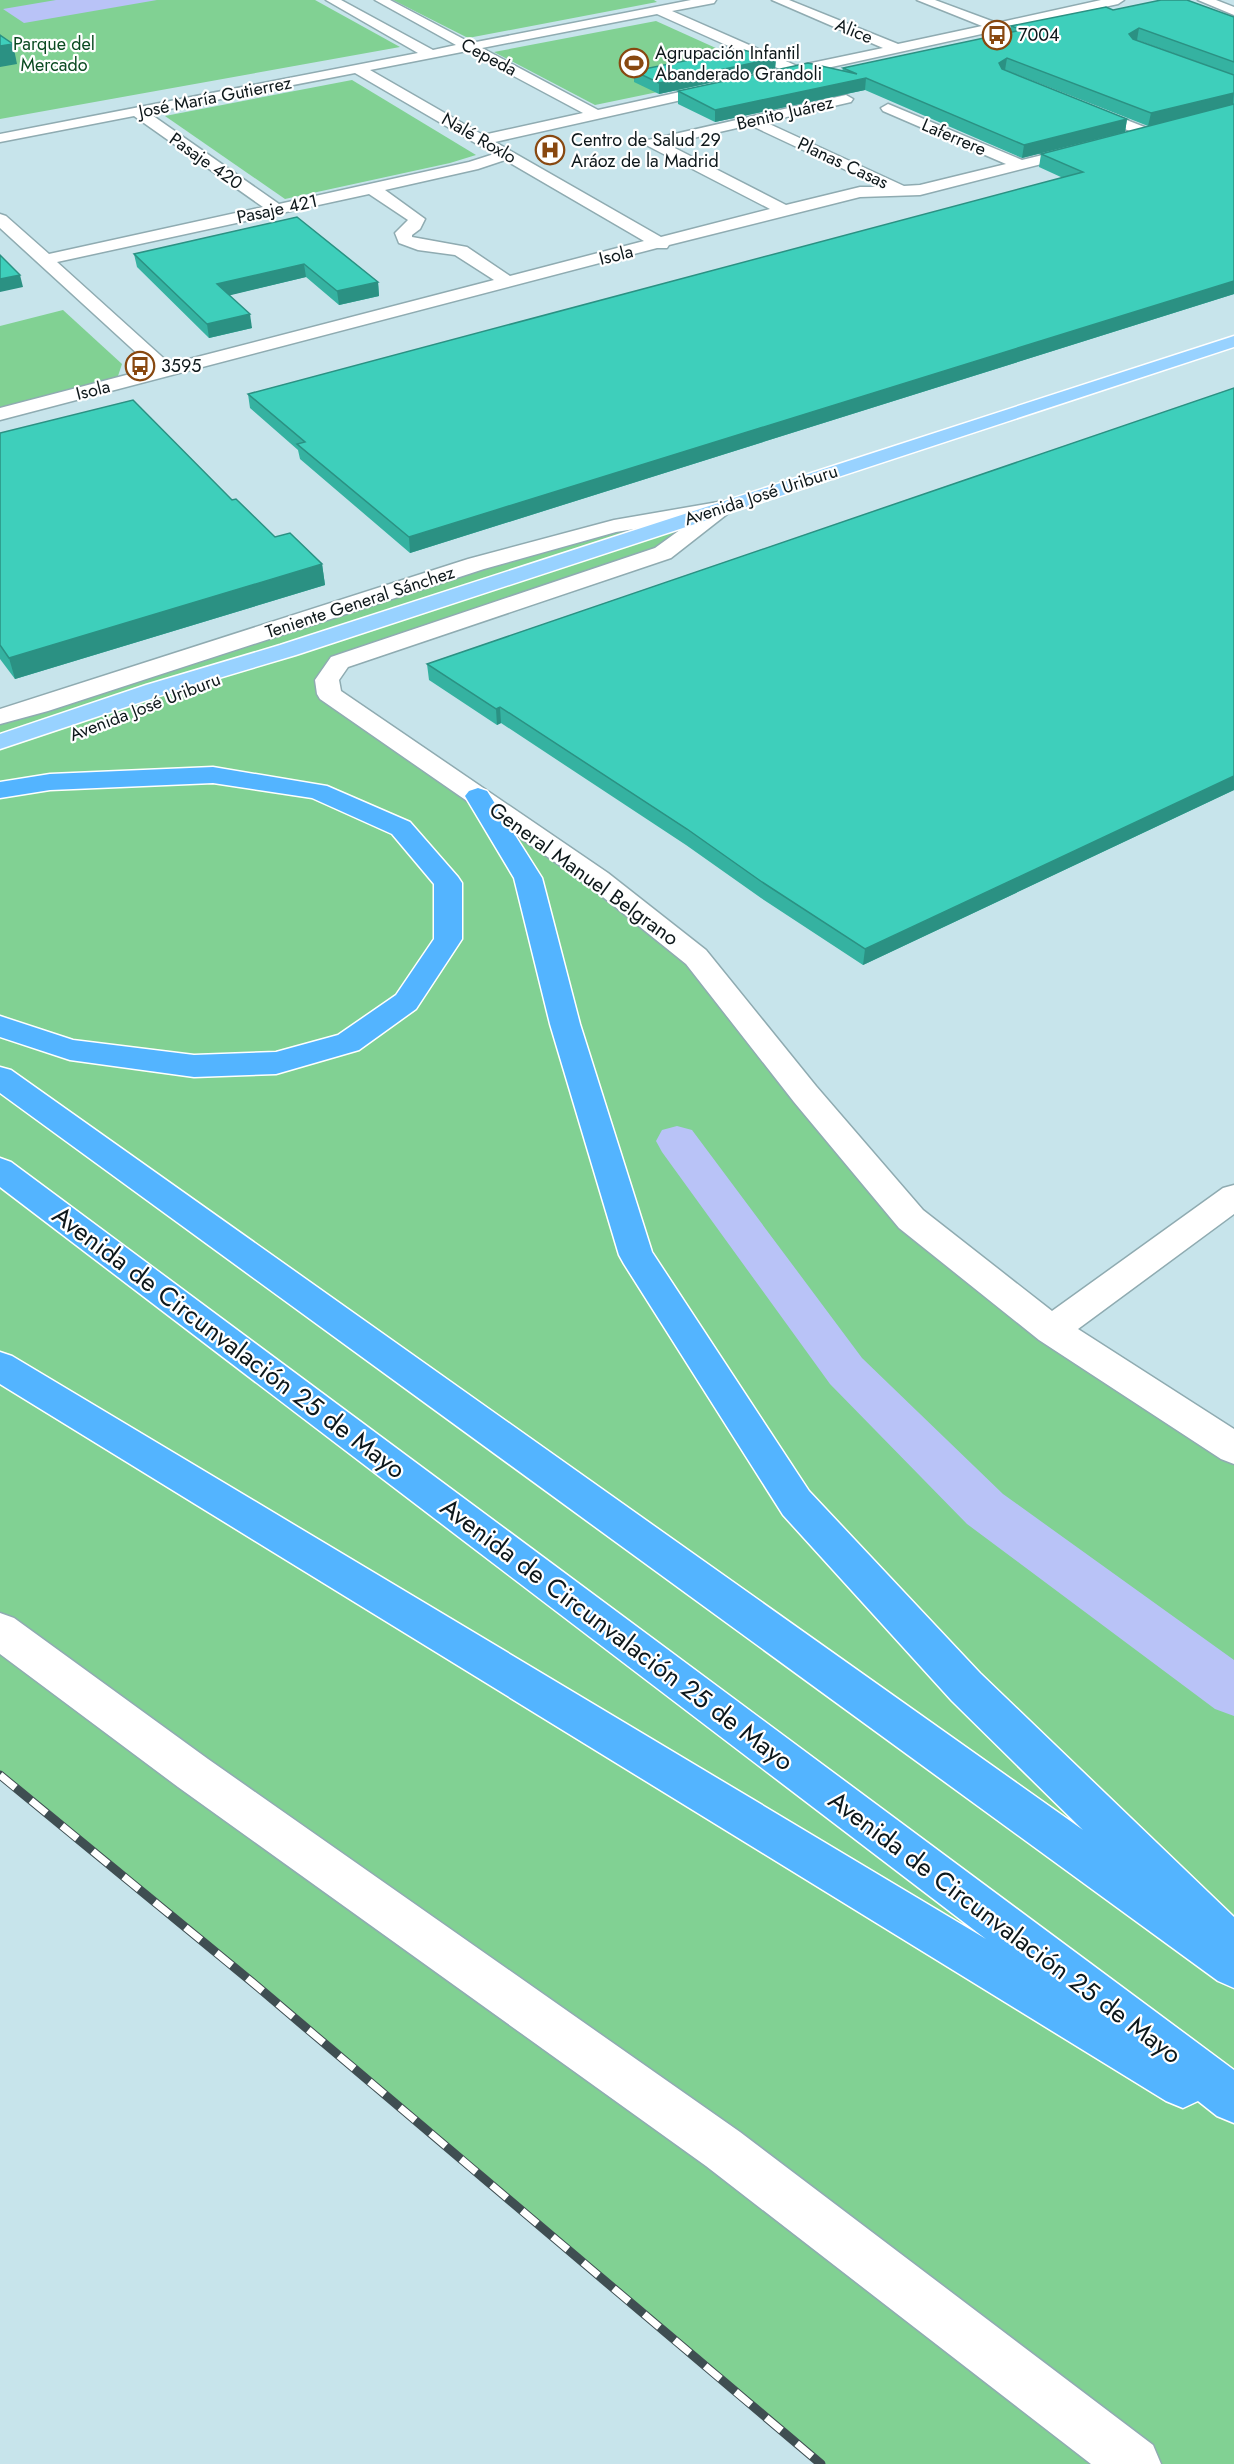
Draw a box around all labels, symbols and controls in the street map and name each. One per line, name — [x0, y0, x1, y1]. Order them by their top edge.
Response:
street label: Alice — [831, 12, 877, 50]
bus stop icon: 7004 — [981, 19, 1013, 51]
place label: 7004 — [1018, 22, 1060, 48]
park label: Parque del Mercado — [13, 31, 95, 78]
street label: Cepeda — [456, 31, 522, 83]
place label: Agrupación Infantil Abanderado Grandoli — [655, 40, 822, 87]
sports icon: Agrupación Infantil Abanderado Grandoli — [618, 47, 650, 79]
street label: José María Gutierrez — [134, 69, 294, 125]
street label: Benito Juárez — [734, 89, 837, 137]
street label: Nalé Roxlo — [437, 106, 521, 170]
street label: Laferrere — [918, 112, 990, 162]
street label: Pasaje 420 — [164, 126, 248, 196]
place label: Centro de Salud 29 Aráoz de la Madrid — [571, 127, 721, 174]
street label: Planas Casas — [793, 131, 893, 195]
hospital icon: Centro de Salud 29 Aráoz de la Madrid — [534, 134, 566, 166]
street label: Pasaje 421 — [234, 188, 320, 230]
street label: Isola — [596, 238, 636, 272]
bus stop icon: 3595 — [124, 350, 156, 382]
place label: 3595 — [161, 353, 202, 379]
street label: Isola — [73, 373, 113, 407]
street label: Avenida José Uriburu — [681, 458, 841, 532]
street label: Teniente General Sánchez — [262, 559, 459, 645]
street label: Avenida José Uriburu — [66, 666, 224, 748]
street label: General Manuel Belgrano — [483, 795, 685, 953]
street label: Avenida de Circunvalación 25 de Mayo — [44, 1196, 414, 1488]
street label: Avenida de Circunvalación 25 de Mayo — [432, 1488, 802, 1780]
street label: Avenida de Circunvalación 25 de Mayo — [820, 1781, 1190, 2073]

